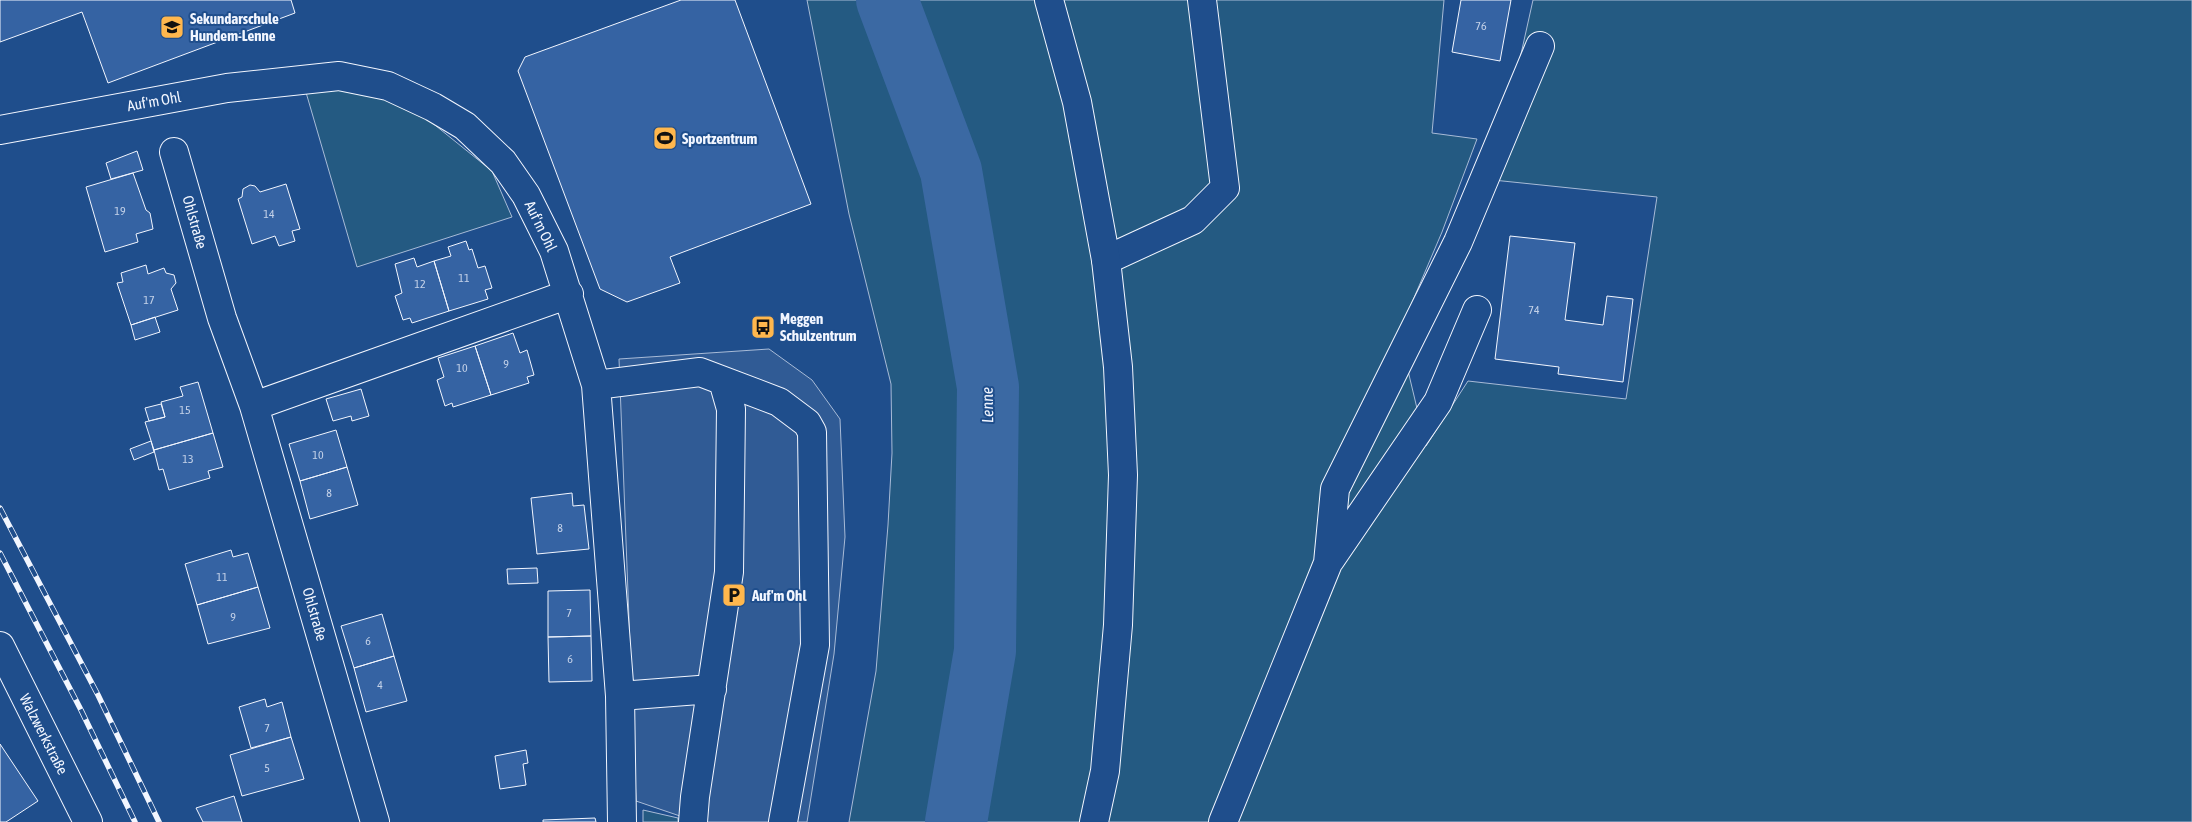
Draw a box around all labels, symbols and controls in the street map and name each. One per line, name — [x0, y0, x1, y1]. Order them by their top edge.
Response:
place label: Sekundarschule Hundem-Lenne — [190, 10, 279, 44]
school or university icon: Sekundarschule Hundem-Lenne — [159, 14, 185, 40]
house number: 76 — [1475, 19, 1487, 33]
street label: Auf'm Ohl — [126, 88, 182, 114]
sports icon: Sportzentrum — [652, 125, 678, 151]
place label: Sportzentrum — [682, 130, 757, 147]
street label: Ohlstraße — [179, 193, 211, 251]
street label: Auf'm Ohl — [521, 198, 561, 254]
house number: 19 — [114, 204, 126, 218]
house number: 14 — [263, 207, 275, 221]
house number: 11 — [458, 271, 470, 285]
house number: 12 — [414, 277, 426, 291]
house number: 17 — [143, 293, 155, 307]
house number: 74 — [1528, 303, 1540, 317]
place label: Meggen Schulzentrum — [780, 310, 857, 344]
bus stop icon: Meggen Schulzentrum — [750, 314, 776, 340]
house number: 9 — [503, 357, 509, 371]
house number: 10 — [456, 361, 468, 375]
water label: Lenne — [978, 387, 996, 423]
house number: 15 — [179, 403, 191, 417]
house number: 10 — [312, 448, 324, 462]
house number: 13 — [182, 452, 194, 466]
house number: 8 — [326, 486, 332, 500]
house number: 8 — [557, 521, 563, 535]
house number: 11 — [216, 570, 228, 584]
parking icon: Auf'm Ohl — [721, 582, 747, 608]
street label: Ohlstraße — [299, 585, 331, 643]
place label: Auf'm Ohl — [751, 587, 807, 604]
house number: 7 — [566, 606, 572, 620]
house number: 9 — [230, 610, 236, 624]
house number: 6 — [365, 634, 371, 648]
house number: 6 — [567, 652, 573, 666]
house number: 4 — [377, 678, 383, 692]
street label: Walzwerkstraße — [16, 691, 72, 777]
house number: 7 — [264, 721, 270, 735]
house number: 5 — [264, 761, 270, 775]

